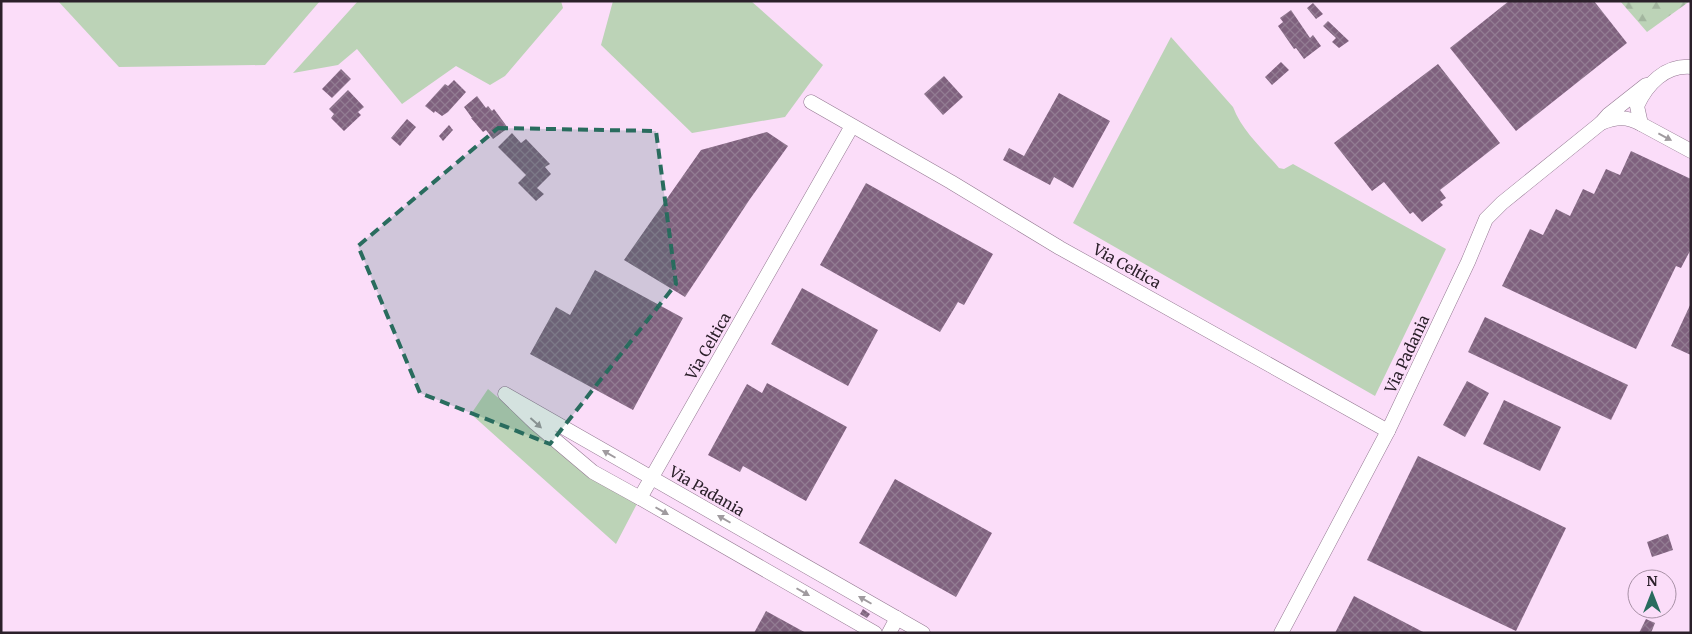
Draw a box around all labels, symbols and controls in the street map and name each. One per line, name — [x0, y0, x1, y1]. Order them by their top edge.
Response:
one-way arrow — [1658, 133, 1673, 141]
street label: Via Celtica — [1089, 239, 1164, 292]
street label: Via Celtica — [681, 309, 735, 384]
street label: Via Padania — [1380, 312, 1433, 397]
one-way arrow — [530, 418, 543, 429]
one-way arrow — [602, 449, 616, 458]
street label: Via Padania — [665, 461, 748, 520]
one-way arrow — [656, 506, 669, 515]
one-way arrow — [718, 515, 731, 524]
north arrow — [1627, 569, 1677, 619]
text: N — [1646, 572, 1658, 590]
one-way arrow — [797, 587, 810, 596]
one-way arrow — [858, 596, 873, 604]

